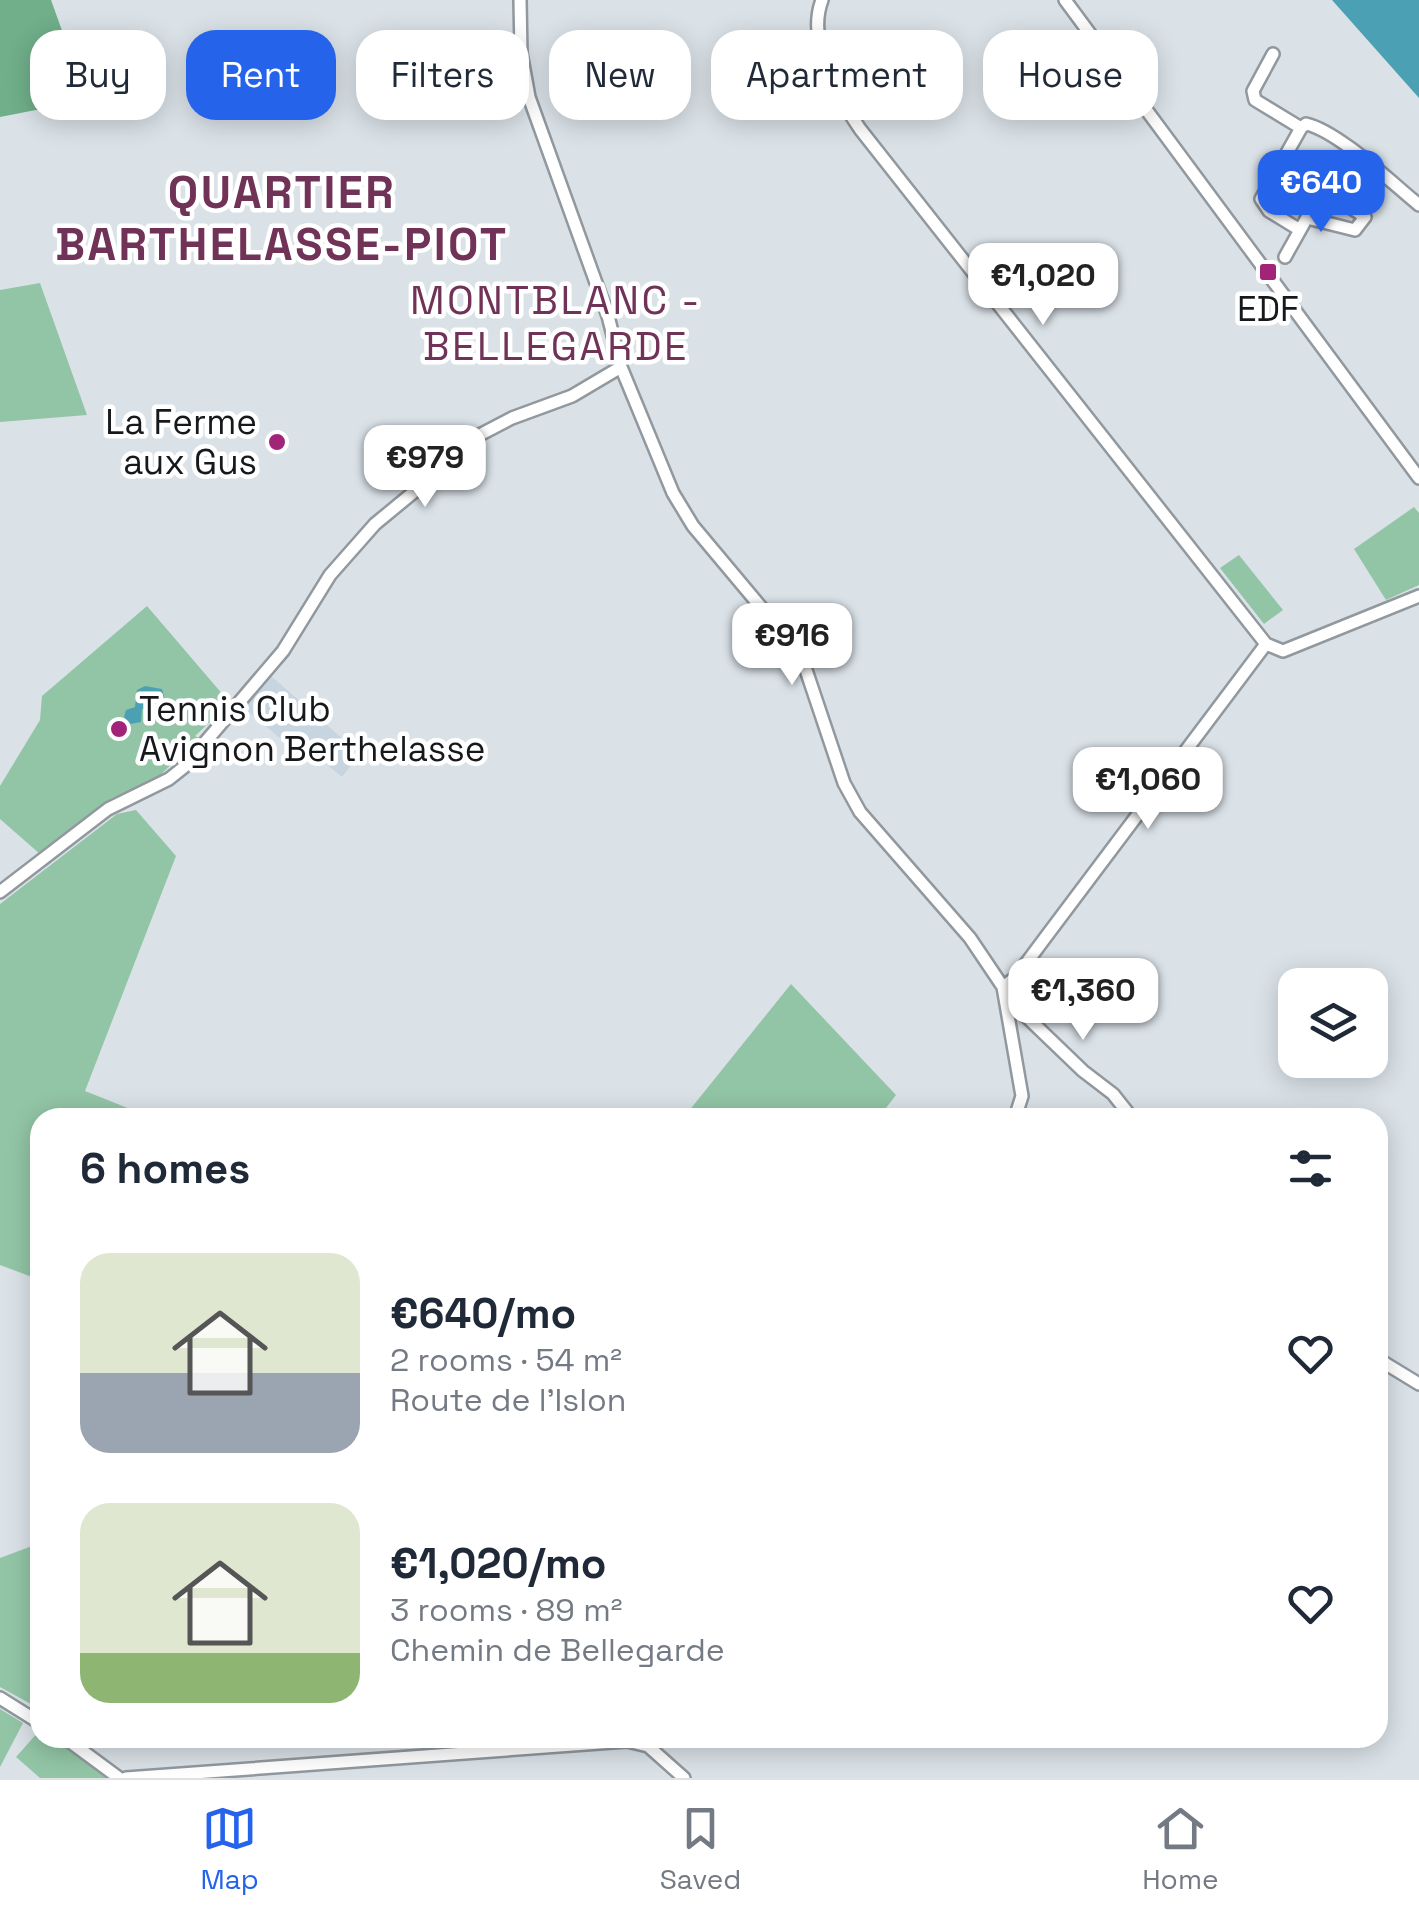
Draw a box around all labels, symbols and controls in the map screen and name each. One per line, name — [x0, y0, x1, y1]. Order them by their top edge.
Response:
chip: Buy — [30, 30, 166, 120]
chip: Rent — [186, 30, 336, 120]
chip: Filters — [356, 30, 529, 120]
chip: New — [549, 30, 691, 120]
chip: Apartment — [711, 30, 963, 120]
chip: House — [983, 30, 1158, 120]
pin: €640 — [1262, 150, 1380, 235]
text: €640 — [1280, 162, 1362, 202]
district label: QUARTIER BARTHELASSE-PIOT — [55, 164, 509, 273]
pin: €1,020 — [962, 243, 1124, 328]
text: €1,020 — [990, 255, 1096, 295]
marker: EDF — [1257, 261, 1279, 283]
district label: MONTBLANC - BELLEGARDE — [410, 275, 702, 372]
place label: EDF — [1237, 287, 1299, 331]
place label: La Ferme aux Gus — [105, 400, 257, 484]
pin: €979 — [366, 425, 484, 510]
marker: La Ferme aux Gus — [266, 431, 288, 453]
text: €979 — [386, 437, 464, 477]
pin: €916 — [733, 603, 851, 688]
text: €916 — [754, 615, 830, 655]
place label: Tennis Club Avignon Berthelasse — [139, 687, 485, 771]
marker: Tennis Club Avignon Berthelasse — [108, 718, 130, 740]
pin: €1,060 — [1067, 747, 1229, 832]
text: €1,060 — [1095, 759, 1201, 799]
pin: €1,360 — [1002, 958, 1164, 1043]
map controls — [1278, 968, 1388, 1078]
button: layers — [1278, 968, 1388, 1078]
text: €1,360 — [1030, 970, 1136, 1010]
icon: filters — [1283, 1141, 1338, 1196]
text: 6 homes — [80, 1142, 250, 1195]
text: €640/mo — [390, 1287, 576, 1340]
icon: home — [160, 1293, 280, 1413]
icon: heart — [1283, 1326, 1338, 1381]
text: 2 rooms · 54 m² — [390, 1340, 622, 1380]
text: Route de l'Islon — [390, 1380, 626, 1420]
text: €1,020/mo — [390, 1537, 607, 1590]
icon: home — [160, 1543, 280, 1663]
icon: heart — [1283, 1576, 1338, 1631]
text: 3 rooms · 89 m² — [390, 1590, 622, 1630]
text: Chemin de Bellegarde — [390, 1630, 725, 1670]
tab: Map — [200, 1801, 259, 1897]
tab: Saved — [660, 1801, 741, 1897]
tab: Home — [1142, 1801, 1219, 1897]

